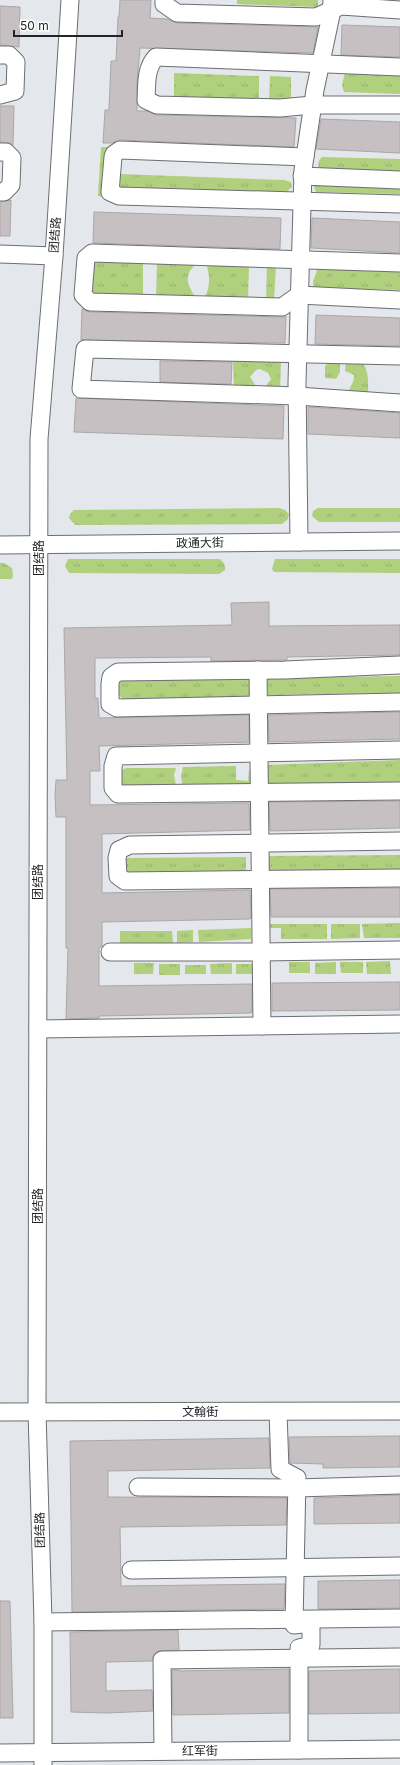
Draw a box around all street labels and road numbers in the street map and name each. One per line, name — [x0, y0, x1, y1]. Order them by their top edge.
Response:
street label: 团结路 — [46, 216, 63, 253]
street label: 政通大街 — [176, 535, 224, 550]
street label: 团结路 — [31, 540, 46, 576]
street label: 团结路 — [30, 864, 45, 900]
street label: 团结路 — [30, 1188, 45, 1224]
street label: 文翰街 — [182, 1404, 218, 1419]
street label: 团结路 — [32, 1512, 47, 1548]
street label: 红军街 — [182, 1743, 218, 1758]

